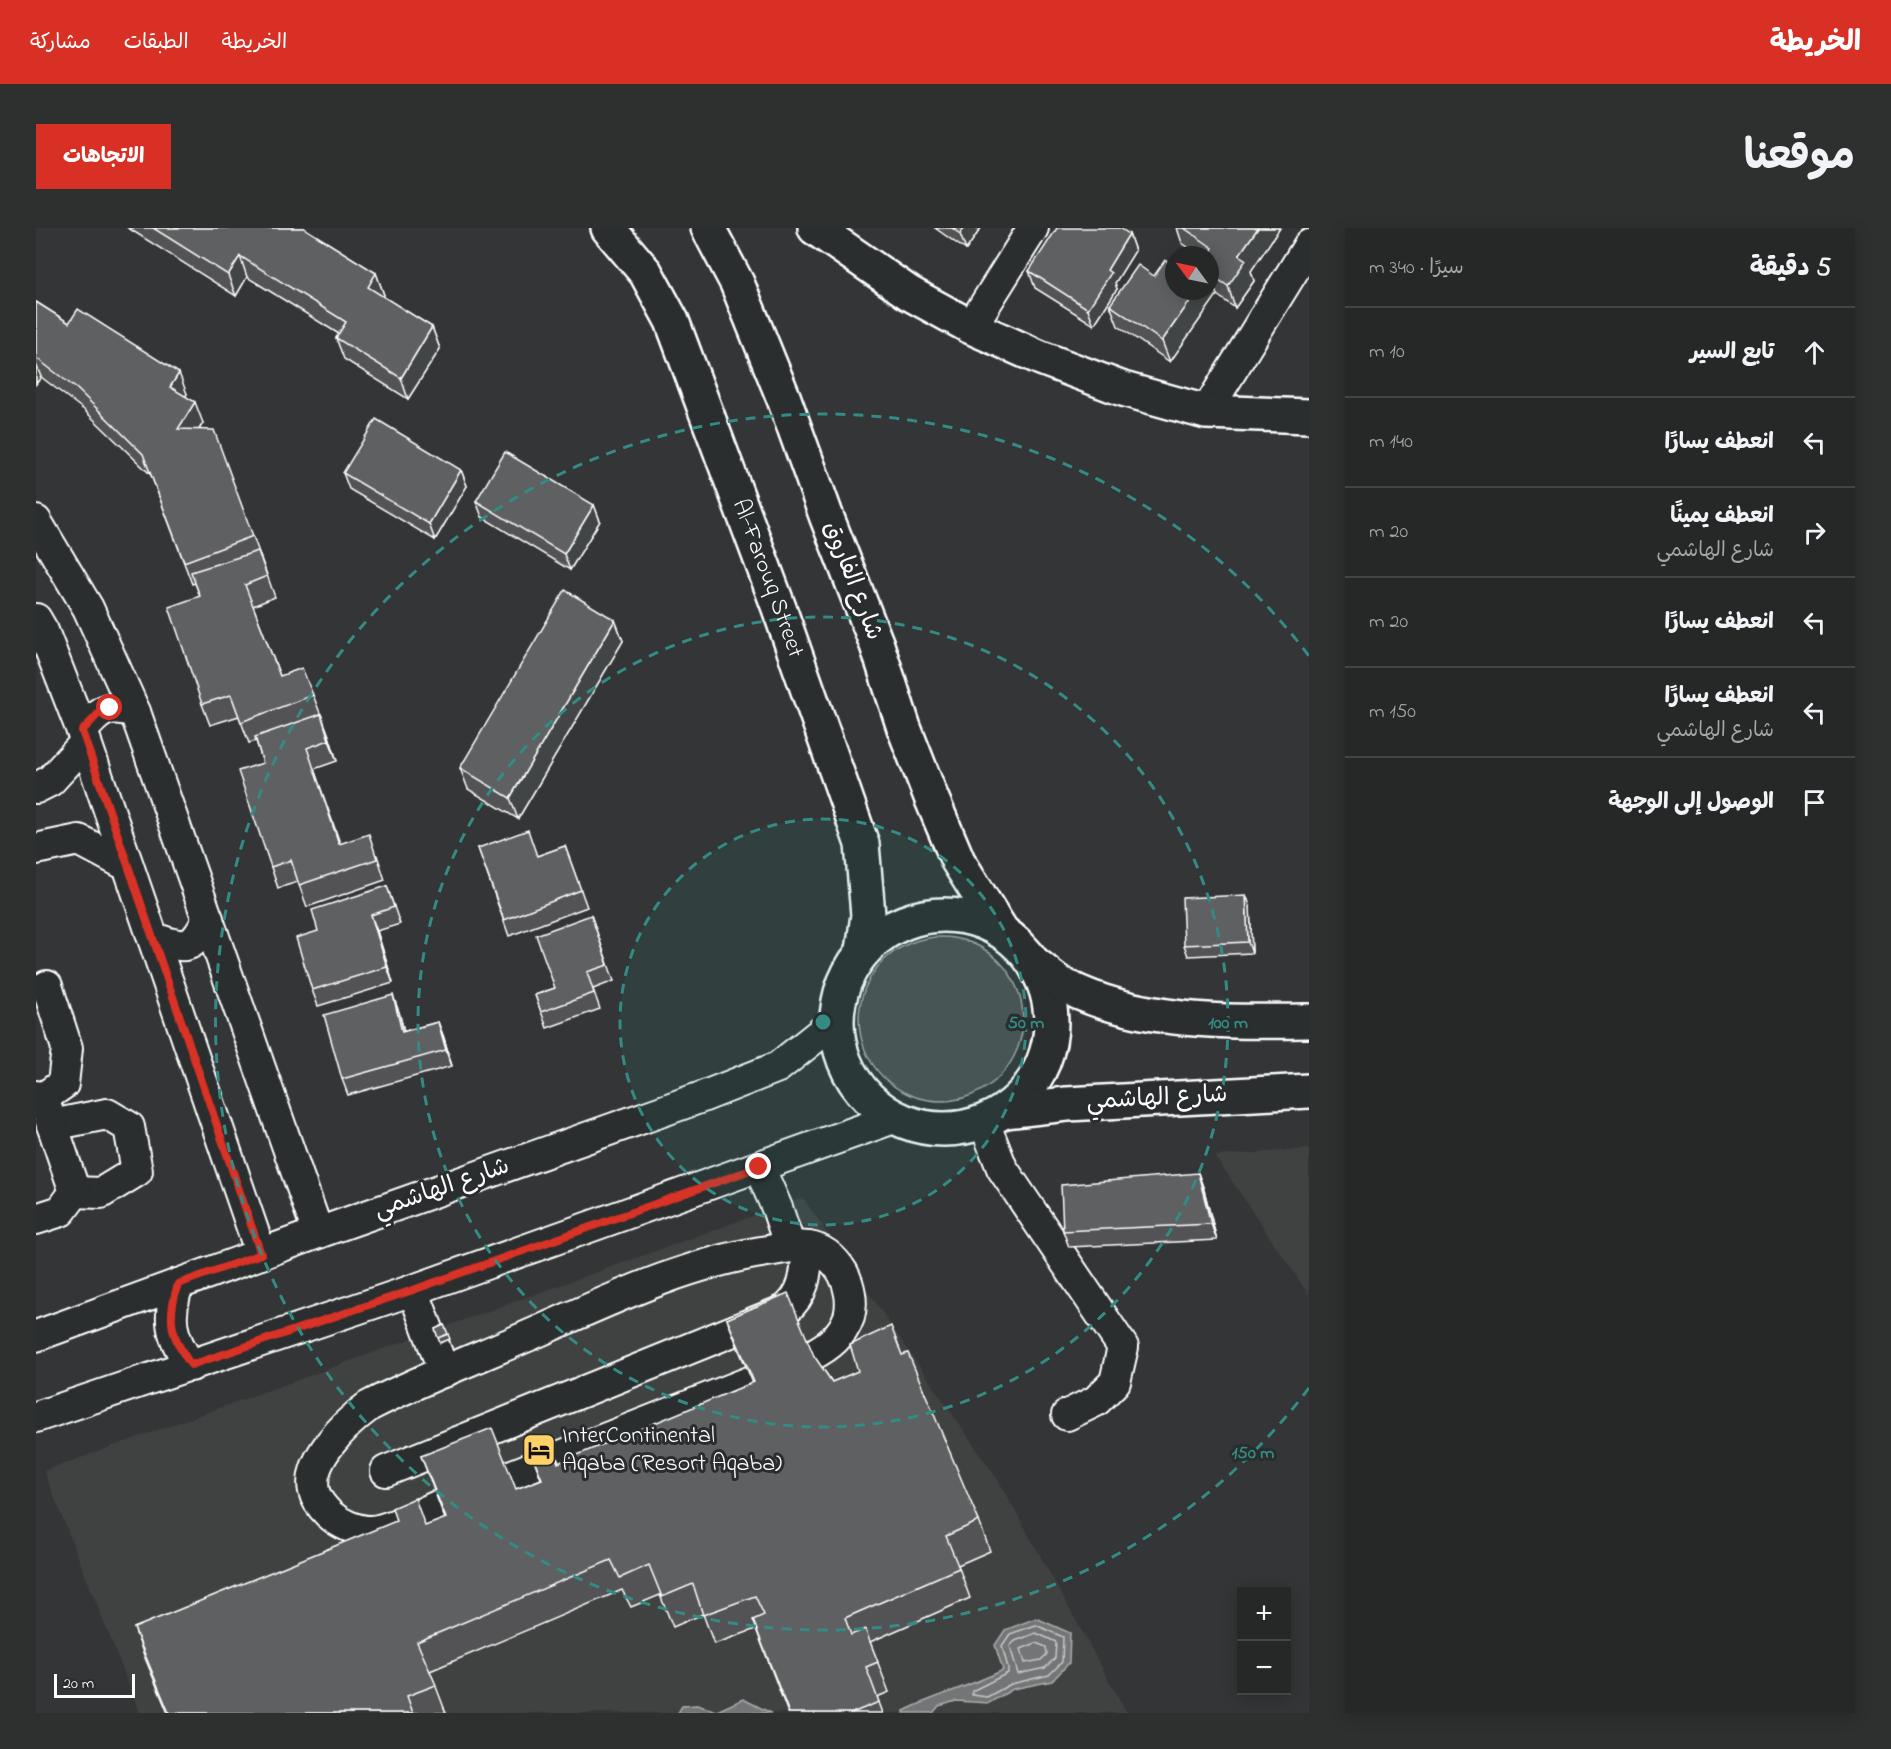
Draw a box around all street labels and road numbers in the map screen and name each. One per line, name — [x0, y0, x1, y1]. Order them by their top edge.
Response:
street label: Al-Farouq Street — [722, 494, 813, 662]
street label: شارع الفاروق — [813, 516, 891, 646]
street label: شارع الهاشمي — [1086, 1078, 1228, 1121]
street label: شارع الهاشمي — [370, 1149, 515, 1229]

